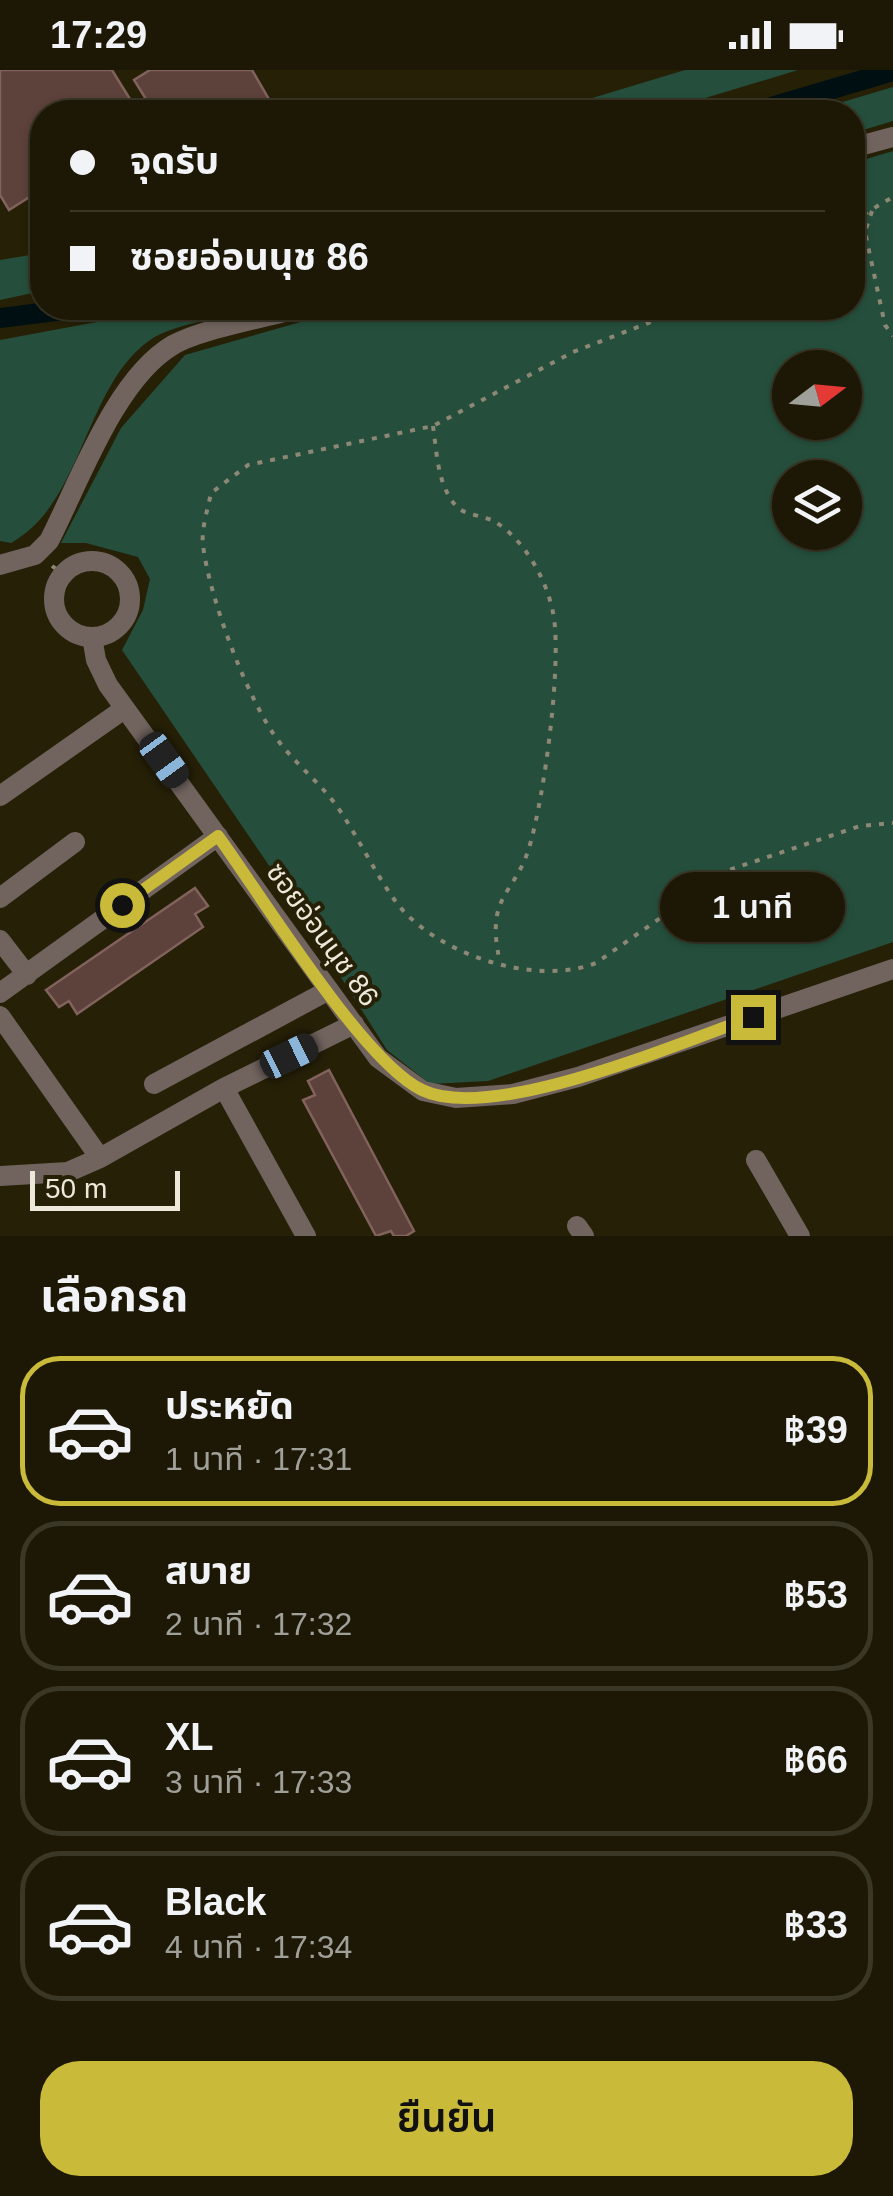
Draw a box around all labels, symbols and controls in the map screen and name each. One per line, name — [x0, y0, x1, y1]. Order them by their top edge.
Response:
text: 17:29 — [50, 14, 147, 56]
text: จุดรับ — [130, 140, 219, 182]
text: ซอยอ่อนนุช 86 — [130, 236, 369, 278]
north arrow — [772, 350, 862, 440]
map controls — [772, 350, 862, 550]
button: layers — [772, 460, 862, 550]
car — [134, 727, 194, 793]
street label: ซอยอ่อนนุช 86 — [260, 857, 385, 1012]
callout: 1 นาที — [660, 872, 846, 942]
route start — [100, 883, 145, 928]
text: 1 นาที — [712, 889, 793, 925]
route end — [731, 995, 776, 1040]
car — [255, 1029, 323, 1083]
scale bar — [30, 1166, 180, 1210]
text: 50 m — [45, 1173, 107, 1204]
text: เลือกรถ — [40, 1270, 188, 1321]
text: ประหยัด — [165, 1385, 294, 1427]
icon: car — [45, 1386, 135, 1476]
text: ฿39 — [784, 1409, 848, 1451]
text: 1 นาที · 17:31 — [165, 1441, 352, 1477]
text: สบาย — [165, 1550, 252, 1592]
icon: car — [45, 1551, 135, 1641]
text: ฿53 — [784, 1574, 848, 1616]
text: 2 นาที · 17:32 — [165, 1606, 352, 1642]
icon: car — [45, 1716, 135, 1806]
text: XL — [165, 1716, 214, 1758]
text: ฿66 — [784, 1739, 848, 1781]
text: 3 นาที · 17:33 — [165, 1764, 352, 1800]
icon: car — [45, 1881, 135, 1971]
text: Black — [165, 1881, 266, 1923]
text: ฿33 — [784, 1904, 848, 1946]
text: 4 นาที · 17:34 — [165, 1929, 352, 1965]
button: ยืนยัน — [40, 2061, 853, 2176]

